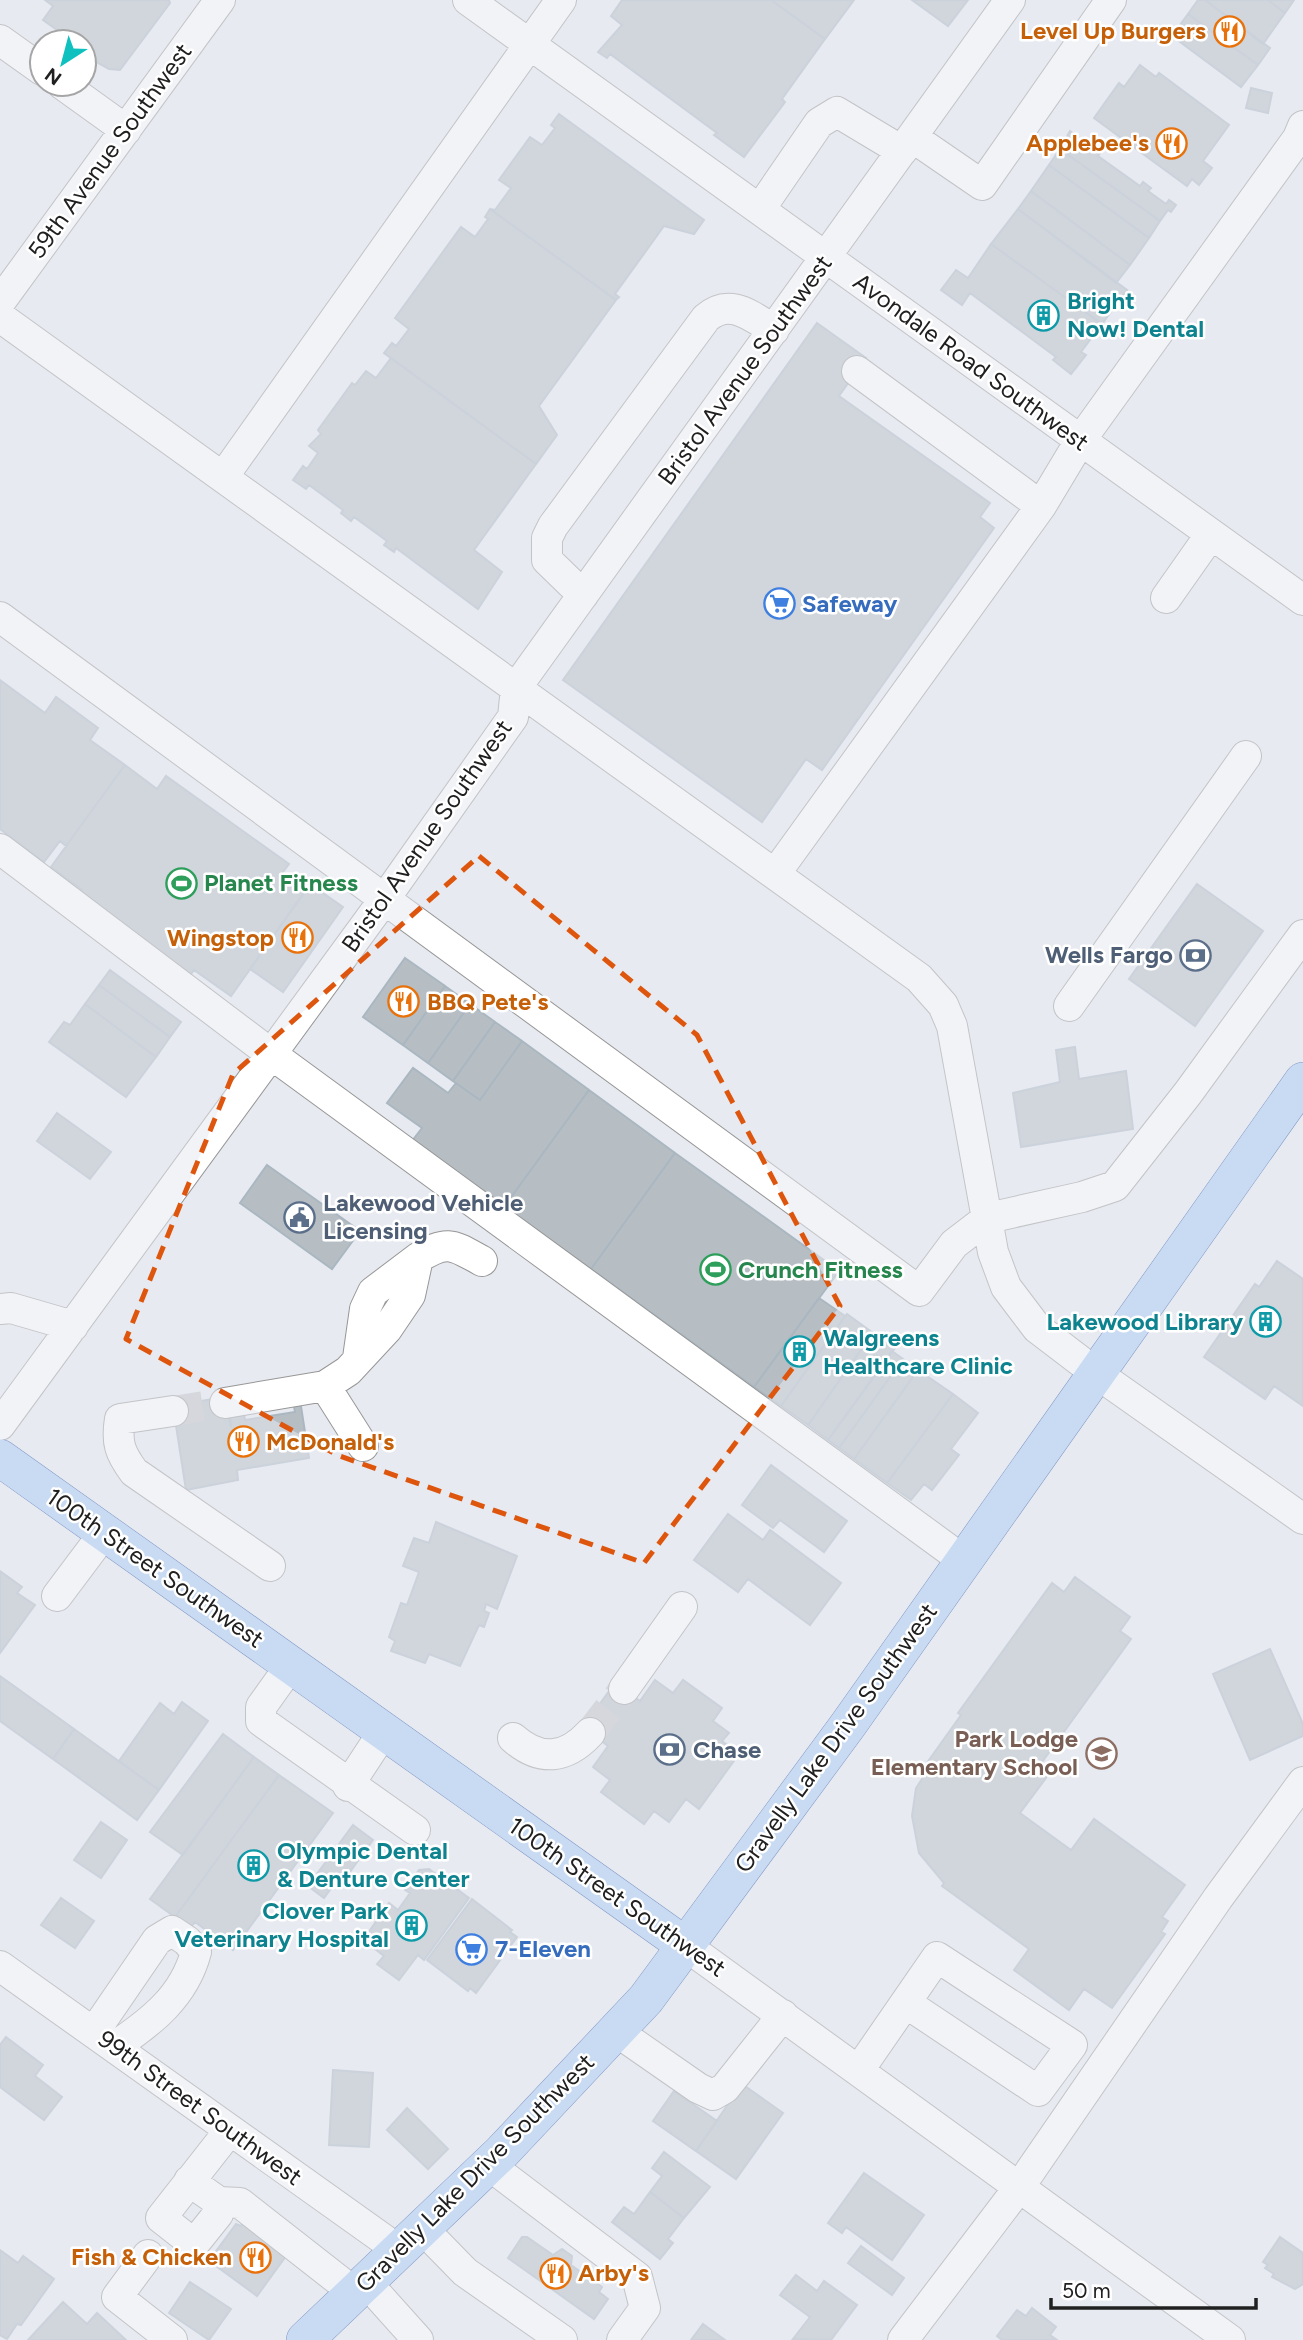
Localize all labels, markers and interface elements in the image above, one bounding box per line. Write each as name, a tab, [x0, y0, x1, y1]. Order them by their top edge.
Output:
restaurant icon: Level Up Burgers	[1212, 14, 1246, 48]
place label: Level Up Burgers	[1020, 16, 1206, 45]
north arrow	[28, 28, 98, 98]
street label: 59th Avenue Southwest	[22, 37, 197, 264]
text: N	[41, 63, 66, 90]
restaurant icon: Applebee's	[1155, 126, 1189, 160]
place label: Applebee's	[1026, 128, 1149, 157]
street label: Bristol Avenue Southwest	[651, 249, 838, 490]
street label: Avondale Road Southwest	[848, 267, 1094, 457]
place label: Bright Now! Dental	[1067, 286, 1204, 343]
building icon: Bright Now! Dental	[1027, 298, 1061, 332]
supermarket icon: Safeway	[762, 587, 796, 621]
place label: Safeway	[802, 589, 897, 618]
street label: Bristol Avenue Southwest	[335, 714, 518, 957]
sports icon: Planet Fitness	[164, 866, 198, 900]
place label: Planet Fitness	[204, 868, 358, 897]
restaurant icon: Wingstop	[280, 921, 314, 955]
place label: Wingstop	[167, 923, 274, 952]
bank icon: Wells Fargo	[1179, 938, 1213, 972]
place label: Wells Fargo	[1045, 940, 1173, 969]
restaurant icon: BBQ Pete's	[387, 985, 421, 1019]
place label: BBQ Pete's	[427, 987, 548, 1016]
place label: Lakewood Vehicle Licensing	[323, 1188, 523, 1245]
public building icon: Lakewood Vehicle Licensing	[283, 1200, 317, 1234]
sports icon: Crunch Fitness	[698, 1253, 732, 1287]
place label: Crunch Fitness	[738, 1255, 903, 1284]
building icon: Lakewood Library	[1249, 1305, 1283, 1339]
place label: Lakewood Library	[1046, 1307, 1243, 1336]
place label: Walgreens Healthcare Clinic	[823, 1323, 1013, 1380]
building icon: Walgreens Healthcare Clinic	[783, 1335, 817, 1369]
restaurant icon: McDonald's	[226, 1425, 260, 1459]
place label: McDonald's	[266, 1427, 394, 1456]
street label: 100th Street Southwest	[41, 1482, 269, 1654]
street label: Gravelly Lake Drive Southwest	[728, 1597, 943, 1878]
place label: Park Lodge Elementary School	[871, 1724, 1078, 1781]
bank icon: Chase	[653, 1733, 687, 1767]
place label: Chase	[693, 1735, 761, 1764]
school or university icon: Park Lodge Elementary School	[1084, 1736, 1118, 1770]
street label: 100th Street Southwest	[503, 1811, 731, 1983]
place label: Olympic Dental & Denture Center	[277, 1836, 470, 1893]
building icon: Olympic Dental & Denture Center	[237, 1848, 271, 1882]
place label: Clover Park Veterinary Hospital	[174, 1896, 389, 1953]
building icon: Clover Park Veterinary Hospital	[395, 1908, 429, 1942]
supermarket icon: 7-Eleven	[455, 1932, 489, 1966]
place label: 7-Eleven	[495, 1934, 591, 1963]
street label: 99th Street Southwest	[93, 2024, 308, 2191]
street label: Gravelly Lake Drive Southwest	[349, 2047, 600, 2298]
restaurant icon: Fish & Chicken	[238, 2240, 272, 2274]
place label: Fish & Chicken	[71, 2242, 232, 2271]
restaurant icon: Arby's	[538, 2256, 572, 2290]
place label: Arby's	[578, 2258, 649, 2287]
scale bar	[1051, 2266, 1256, 2310]
text: 50 m	[1062, 2278, 1111, 2303]

